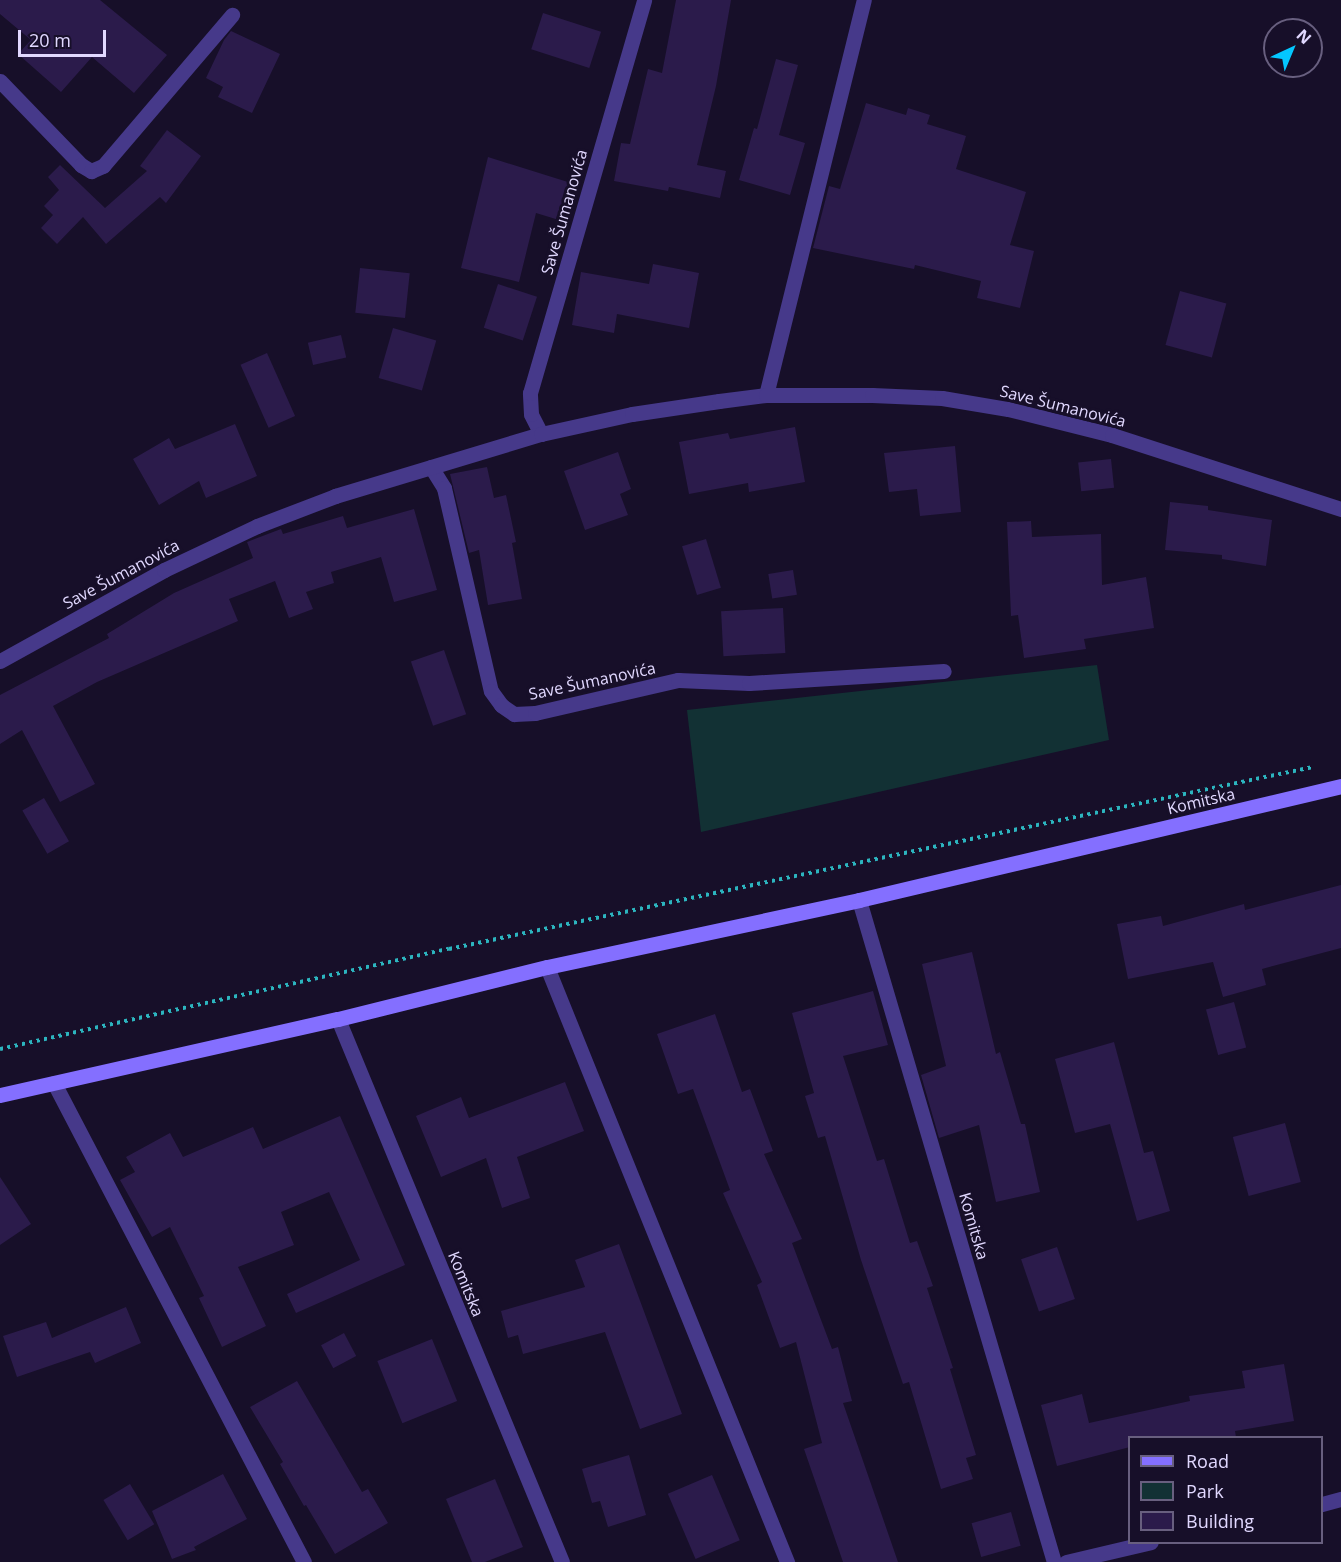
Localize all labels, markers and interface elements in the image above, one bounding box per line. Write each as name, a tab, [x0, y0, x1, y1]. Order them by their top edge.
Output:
scale bar	[21, 18, 110, 56]
north arrow	[1263, 18, 1323, 78]
text: N	[1292, 24, 1316, 49]
text: 20 m	[29, 28, 71, 52]
street label: Save Šumanovića	[537, 147, 591, 277]
street label: Save Šumanovića	[998, 381, 1128, 431]
street label: Save Šumanovića	[59, 535, 183, 613]
street label: Save Šumanovića	[527, 658, 657, 704]
street label: Komitska	[1165, 784, 1237, 818]
street label: Komitska	[955, 1190, 993, 1262]
street label: Komitska	[444, 1248, 488, 1320]
legend	[1128, 1436, 1323, 1544]
text: Road	[1186, 1449, 1229, 1473]
text: Park	[1186, 1479, 1224, 1503]
text: Building	[1186, 1509, 1254, 1533]

